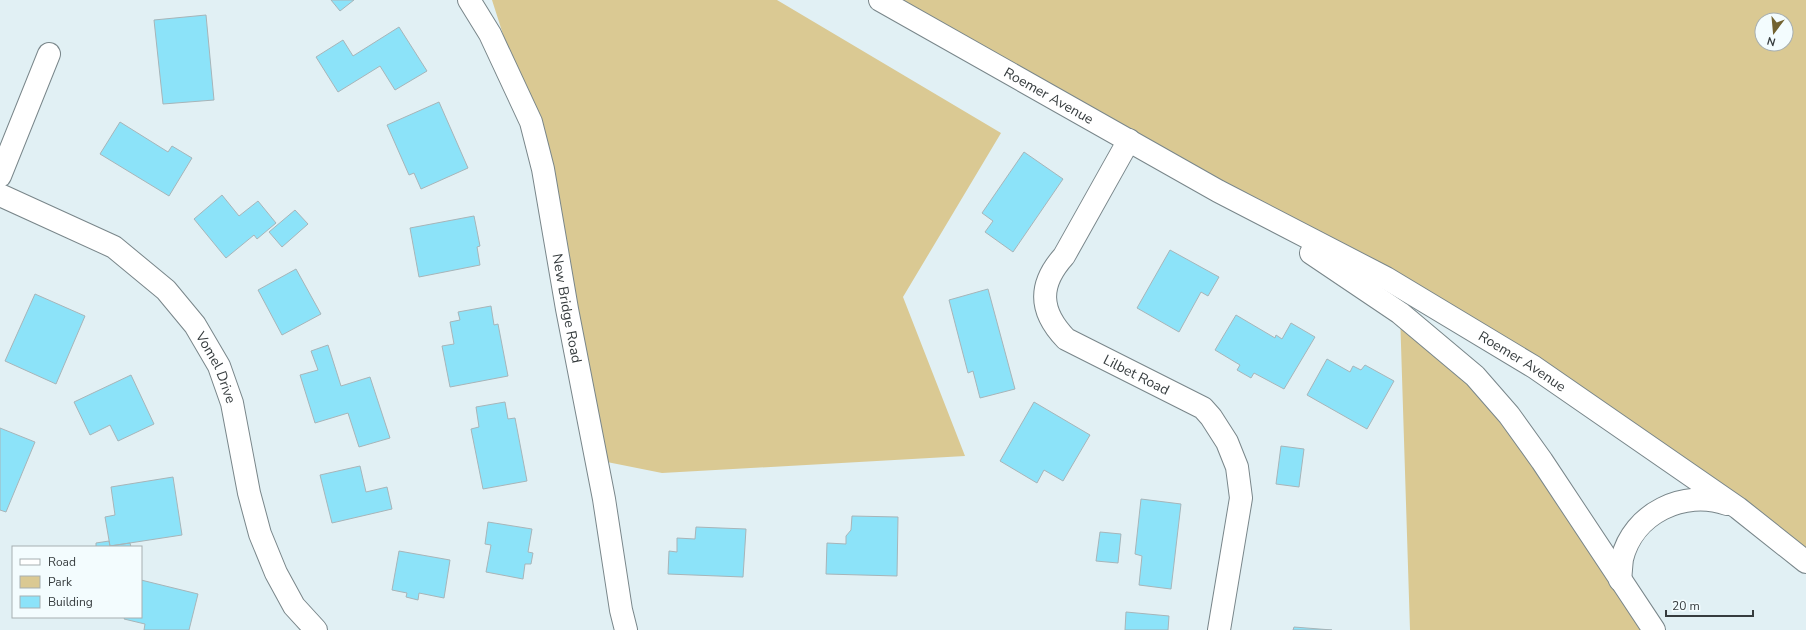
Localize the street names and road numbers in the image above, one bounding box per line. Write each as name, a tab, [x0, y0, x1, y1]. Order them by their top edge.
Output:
street label: Roemer Avenue	[1000, 63, 1097, 129]
street label: New Bridge Road	[548, 252, 586, 365]
street label: Roemer Avenue	[1475, 327, 1570, 396]
street label: Vomel Drive	[191, 328, 240, 406]
street label: Lilbet Road	[1100, 350, 1173, 400]

